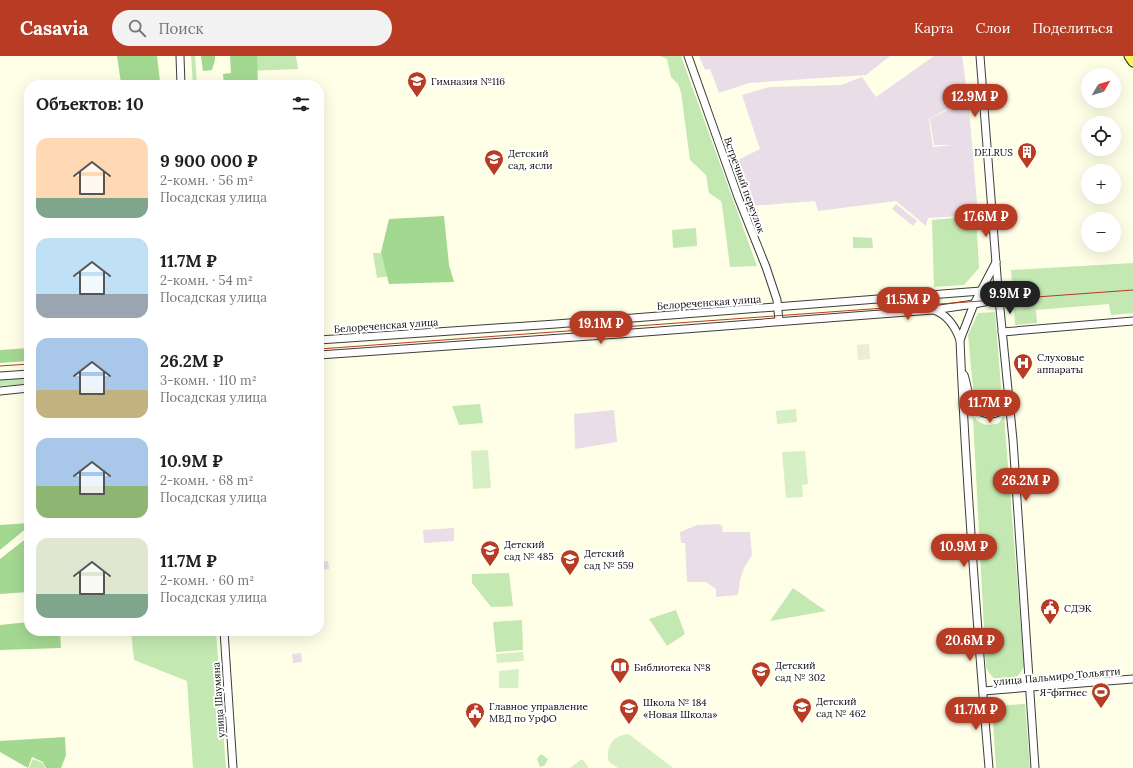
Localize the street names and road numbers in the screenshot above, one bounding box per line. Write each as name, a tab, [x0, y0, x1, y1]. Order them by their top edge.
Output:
street label: Встречный переулок	[721, 135, 768, 236]
street label: Белореченская улица	[656, 292, 762, 313]
street label: Белореченская улица	[333, 315, 439, 336]
street label: улица Шаумяна	[209, 662, 228, 738]
street label: улица Пальмиро Тольятти	[993, 664, 1121, 689]

